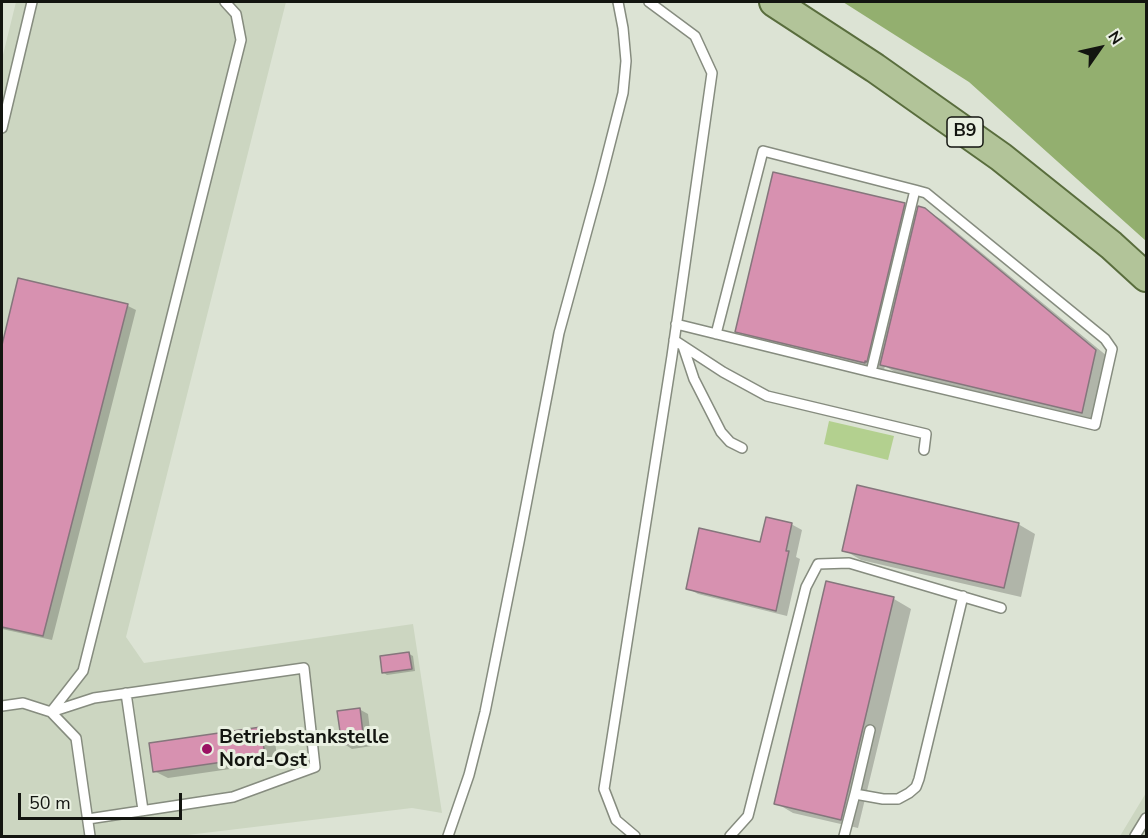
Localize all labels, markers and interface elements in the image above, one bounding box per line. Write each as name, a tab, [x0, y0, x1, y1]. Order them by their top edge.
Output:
north arrow	[1070, 18, 1130, 78]
text: N	[1102, 27, 1127, 49]
road number: B9	[947, 117, 983, 147]
place label: Betriebstankstelle Nord-Ost	[219, 726, 389, 773]
marker: Betriebstankstelle Nord-Ost	[200, 742, 214, 756]
scale bar	[21, 781, 184, 819]
text: 50 m	[29, 791, 71, 815]

